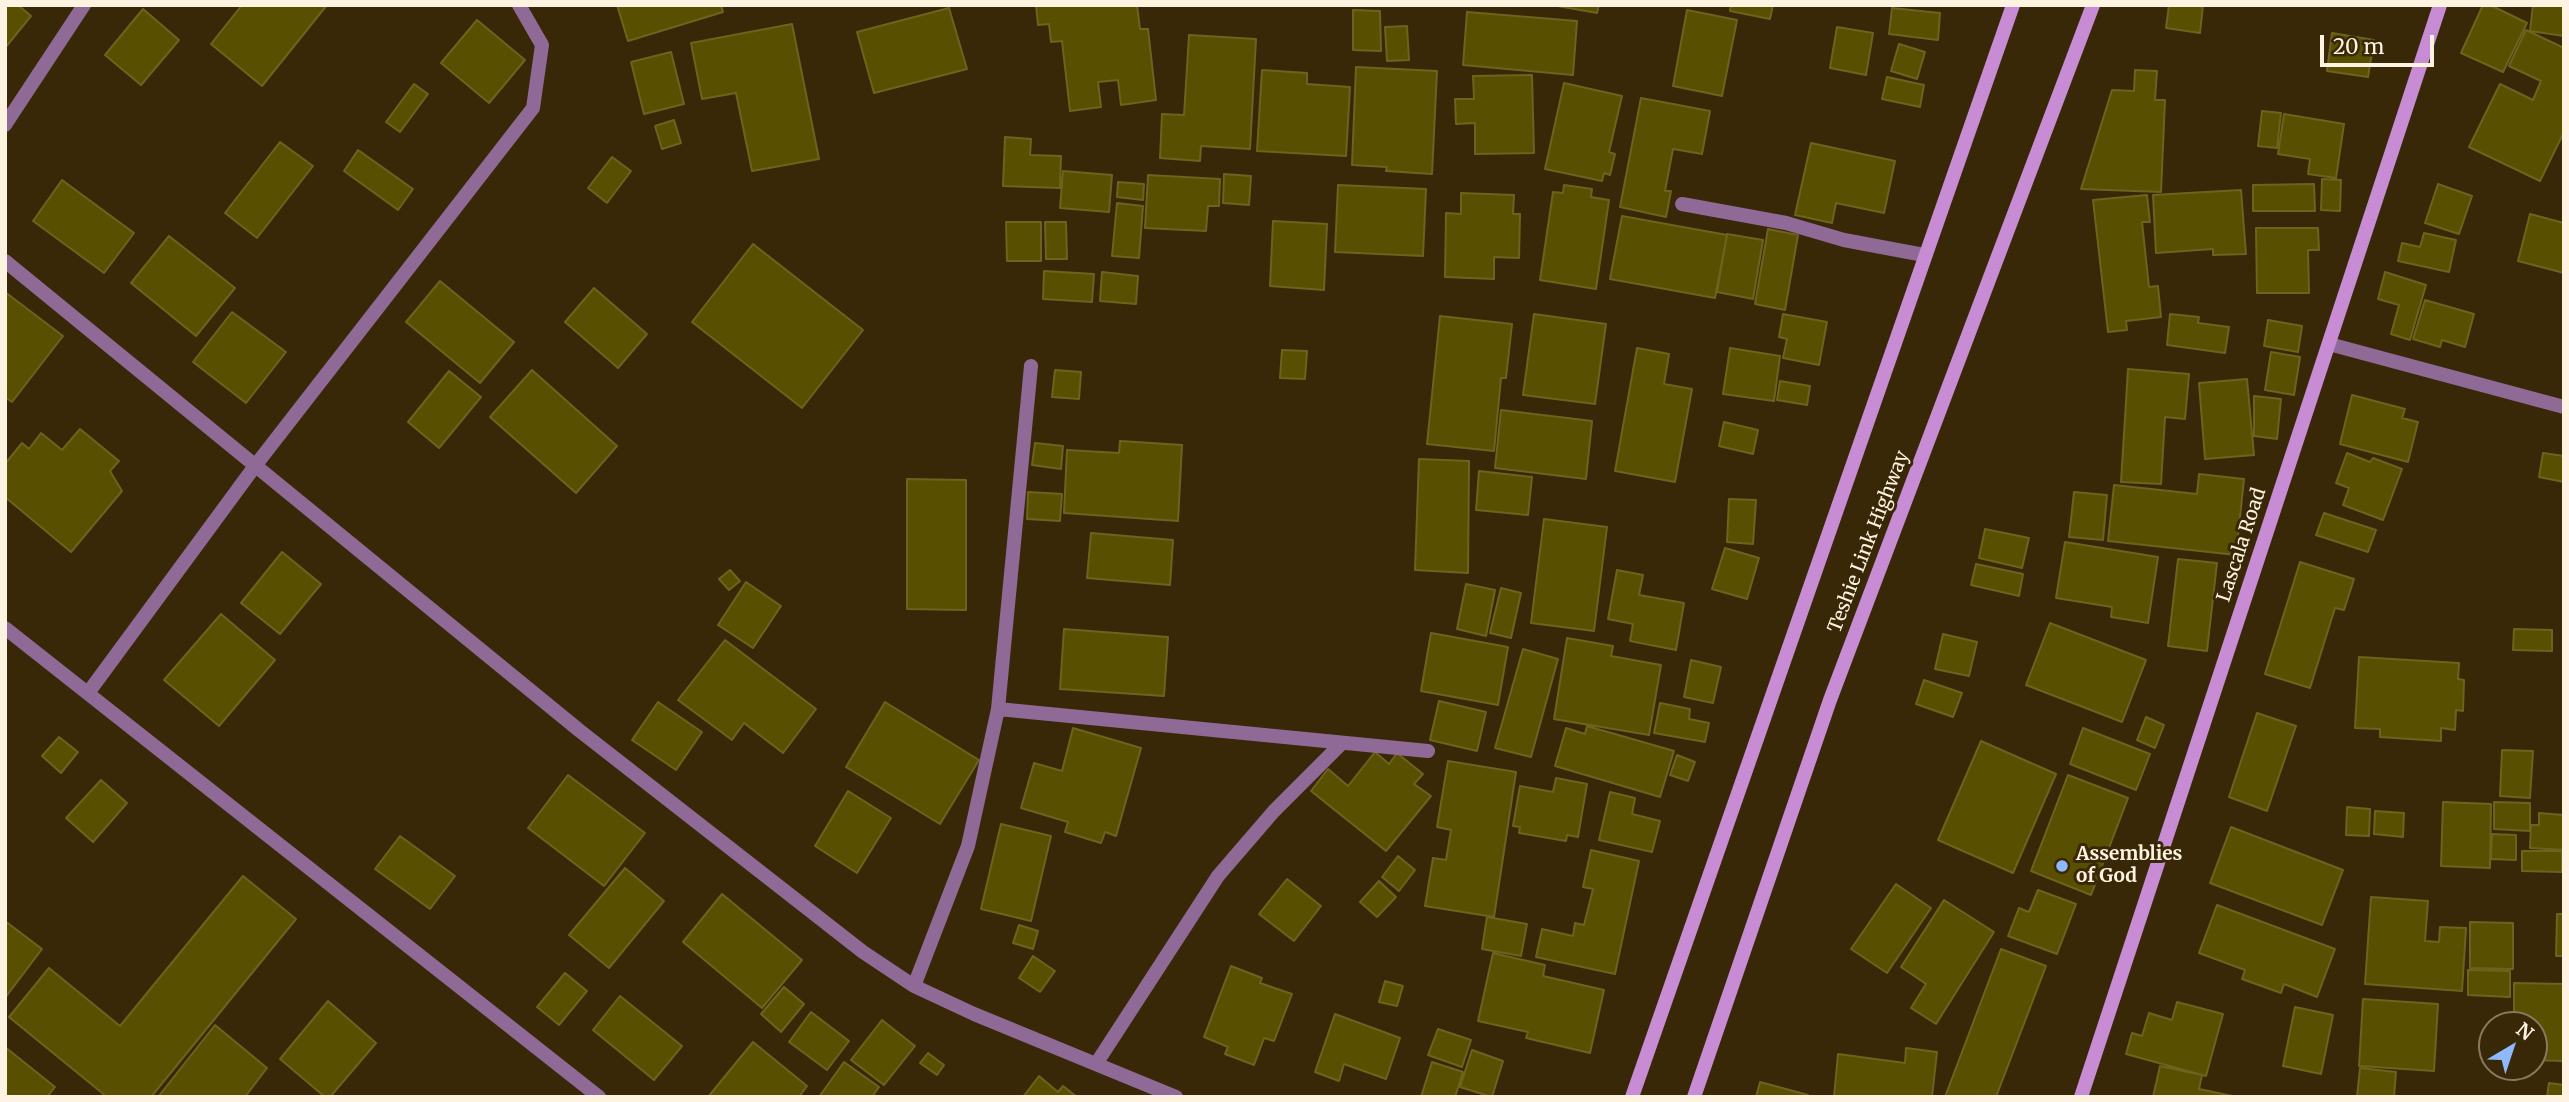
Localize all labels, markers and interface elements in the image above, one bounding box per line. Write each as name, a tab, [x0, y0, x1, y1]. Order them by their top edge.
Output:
scale bar	[2324, 21, 2438, 65]
text: 20 m	[2333, 33, 2384, 60]
street label: Teshie Link Highway	[1824, 448, 1914, 636]
street label: Lascala Road	[2213, 485, 2271, 605]
place label: Assemblies of God	[2076, 844, 2182, 888]
marker: Assemblies of God	[2054, 858, 2070, 874]
north arrow	[2478, 1011, 2548, 1081]
text: N	[2512, 1017, 2538, 1045]

